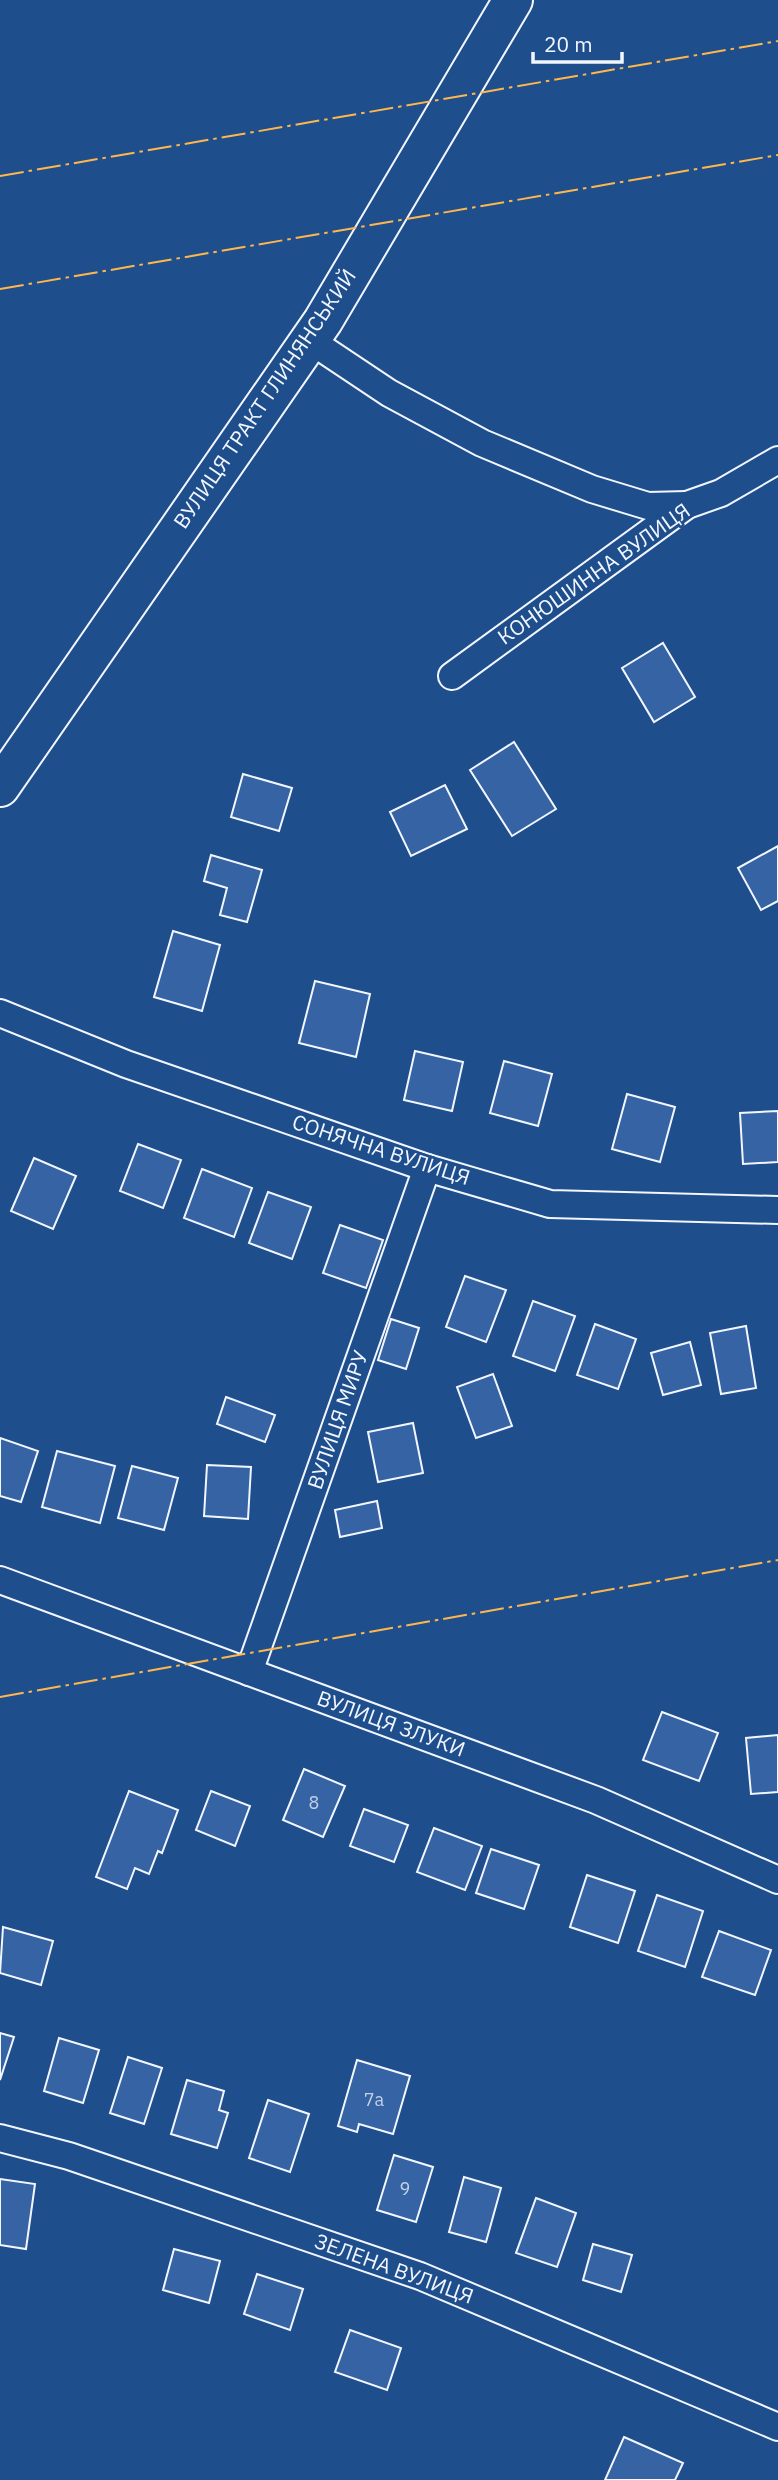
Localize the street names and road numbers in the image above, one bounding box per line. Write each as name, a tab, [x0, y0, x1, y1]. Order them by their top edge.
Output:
street label: ВУЛИЦЯ ТРАКТ ГЛИНЯНСЬКИЙ	[167, 263, 362, 534]
street label: КОНЮШИННА ВУЛИЦЯ	[492, 496, 695, 650]
street label: СОНЯЧНА ВУЛИЦЯ	[289, 1107, 474, 1191]
street label: ВУЛИЦЯ МИРУ	[300, 1346, 374, 1493]
street label: ВУЛИЦЯ ЗЛУКИ	[313, 1683, 469, 1763]
street label: ЗЕЛЕНА ВУЛИЦЯ	[311, 2226, 478, 2310]

